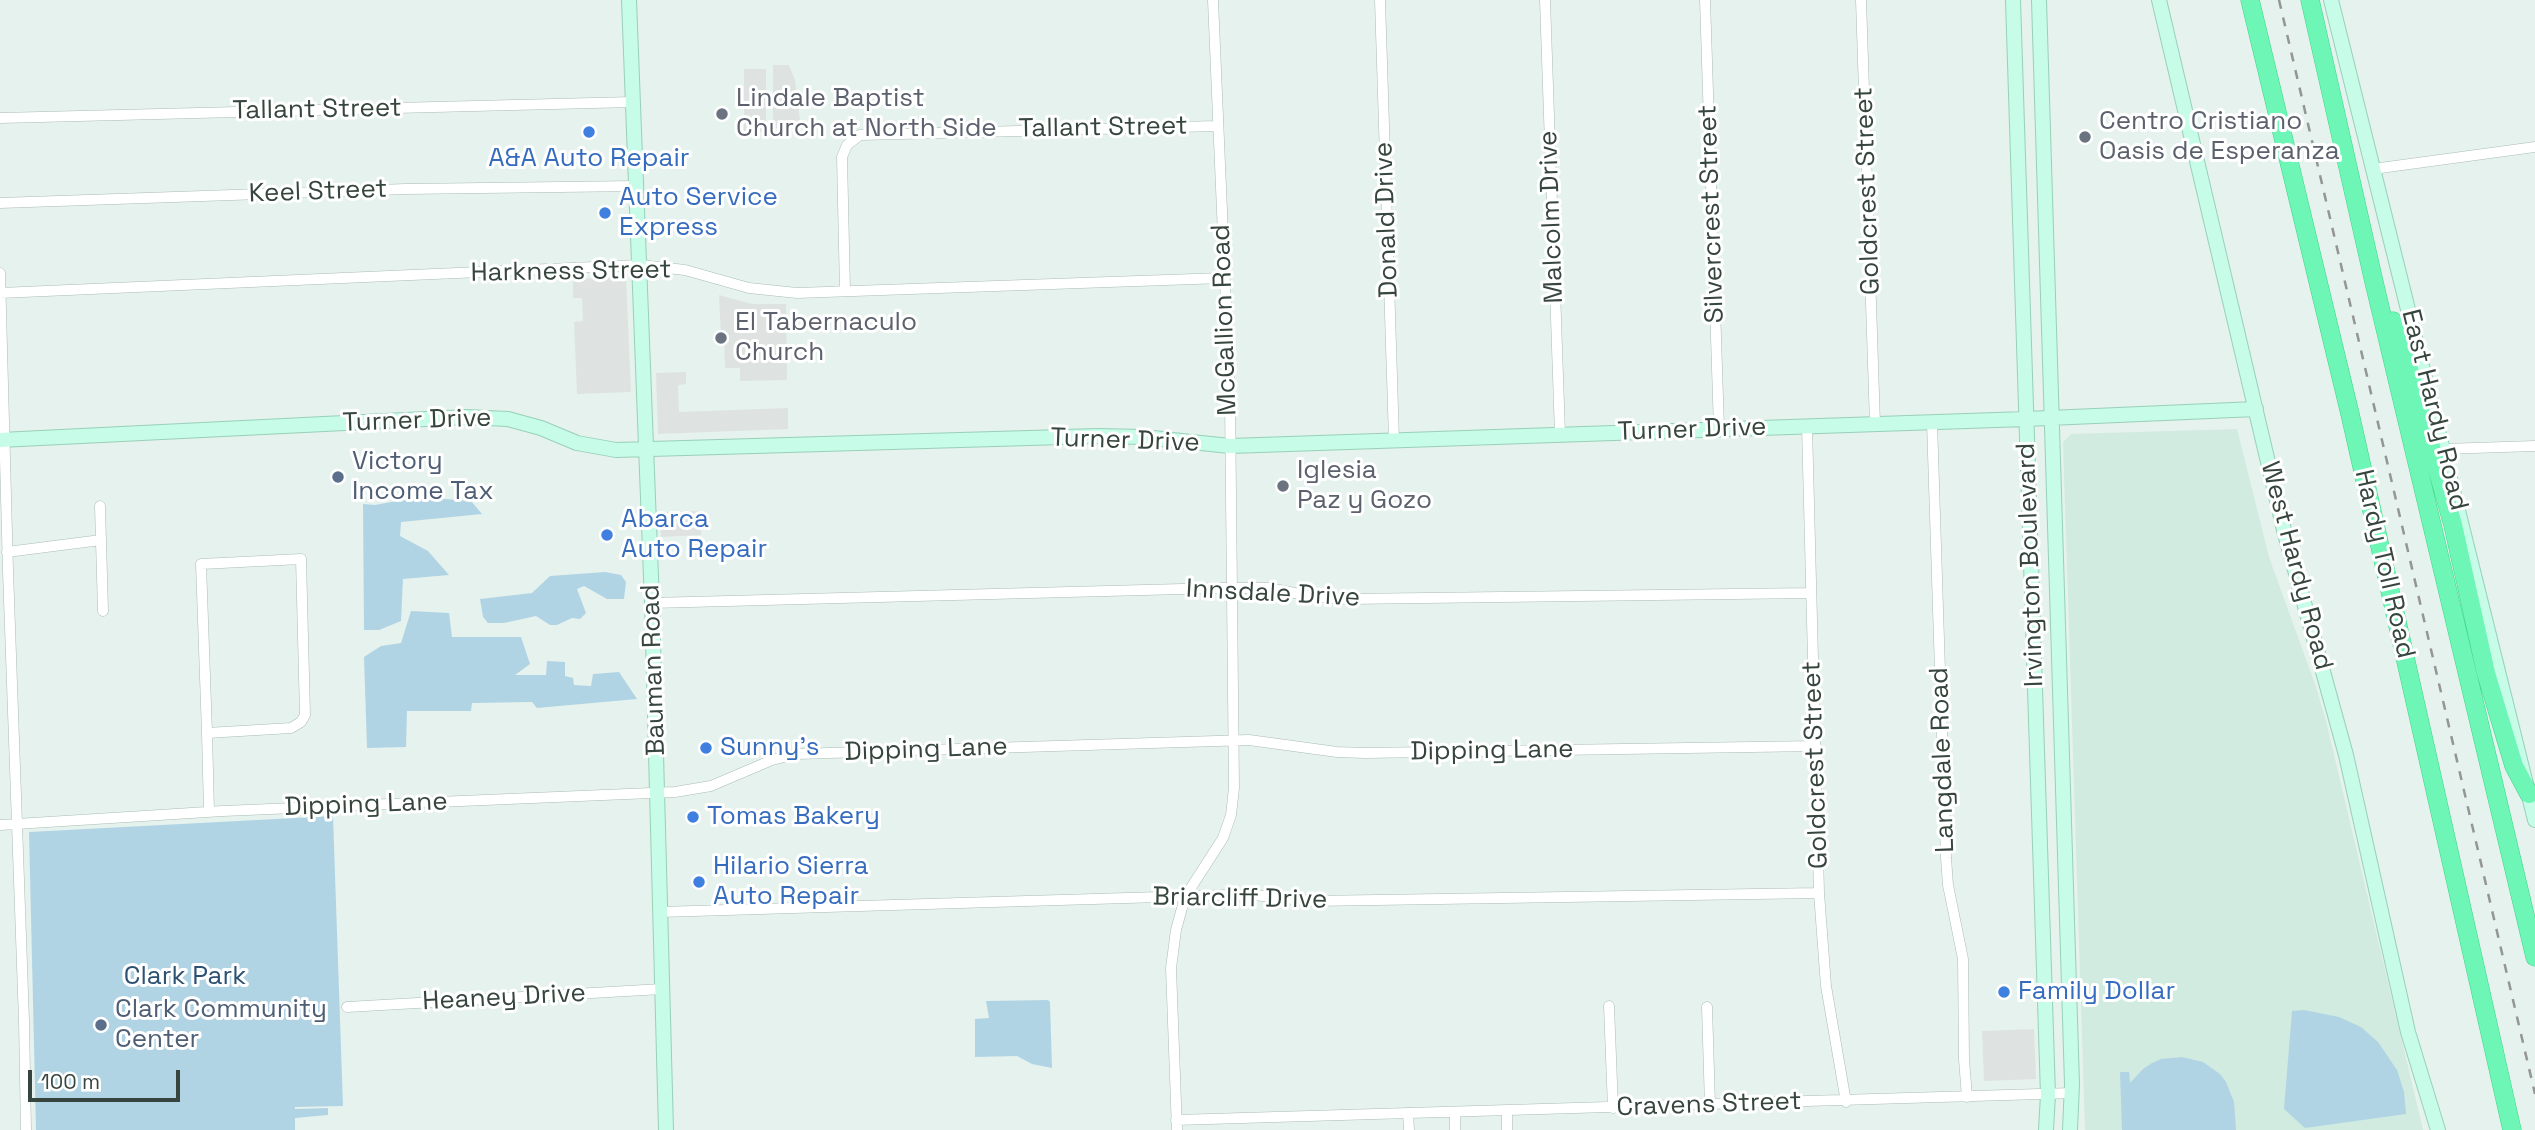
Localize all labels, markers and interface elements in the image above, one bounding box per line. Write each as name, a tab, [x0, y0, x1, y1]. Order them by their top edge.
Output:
place label: Lindale Baptist Church at North Side	[736, 83, 997, 144]
street label: Goldcrest Street	[1849, 86, 1887, 296]
street label: Tallant Street	[232, 93, 402, 127]
street label: Silvercrest Street	[1693, 104, 1731, 324]
marker: Lindale Baptist Church at North Side	[714, 106, 730, 122]
place label: Centro Cristiano Oasis de Esperanza	[2099, 106, 2340, 168]
street label: Tallant Street	[1018, 111, 1188, 145]
marker: A&A Auto Repair	[581, 124, 597, 140]
marker: Centro Cristiano Oasis de Esperanza	[2077, 129, 2093, 145]
street label: Malcolm Drive	[1533, 130, 1571, 304]
street label: Donald Drive	[1369, 141, 1405, 299]
place label: A&A Auto Repair	[488, 143, 690, 175]
street label: Keel Street	[248, 174, 388, 210]
place label: Auto Service Express	[619, 182, 778, 244]
marker: Auto Service Express	[597, 205, 613, 221]
street label: McGallion Road	[1206, 224, 1244, 416]
street label: Harkness Street	[470, 255, 672, 289]
street label: East Hardy Road	[2394, 306, 2474, 514]
place label: El Tabernaculo Church	[735, 307, 917, 368]
marker: El Tabernaculo Church	[713, 330, 729, 346]
street label: Turner Drive	[342, 403, 492, 439]
street label: Turner Drive	[1617, 412, 1767, 448]
street label: Turner Drive	[1050, 423, 1200, 459]
street label: Irvington Boulevard	[2011, 442, 2051, 688]
place label: Victory Income Tax	[352, 446, 494, 508]
place label: Iglesia Paz y Gozo	[1297, 455, 1432, 516]
street label: West Hardy Road	[2253, 458, 2339, 674]
street label: Hardy Toll Road	[2347, 467, 2421, 661]
marker: Victory Income Tax	[330, 469, 346, 485]
marker: Iglesia Paz y Gozo	[1275, 478, 1291, 494]
place label: Abarca Auto Repair	[621, 504, 767, 566]
marker: Abarca Auto Repair	[599, 527, 615, 543]
street label: Innsdale Drive	[1185, 574, 1361, 614]
street label: Bauman Road	[635, 584, 673, 756]
street label: Goldcrest Street	[1797, 660, 1835, 870]
street label: Langdale Road	[1924, 667, 1962, 853]
place label: Sunny's	[720, 732, 820, 764]
street label: Dipping Lane	[844, 732, 1008, 768]
street label: Dipping Lane	[1410, 734, 1574, 768]
marker: Sunny's	[698, 740, 714, 756]
street label: Dipping Lane	[284, 787, 448, 823]
place label: Tomas Bakery	[707, 801, 880, 833]
marker: Tomas Bakery	[685, 809, 701, 825]
place label: Hilario Sierra Auto Repair	[713, 851, 868, 912]
marker: Hilario Sierra Auto Repair	[691, 874, 707, 890]
street label: Briarcliff Drive	[1152, 882, 1328, 916]
park label: Clark Park	[124, 961, 246, 993]
place label: Family Dollar	[2018, 976, 2175, 1008]
street label: Heaney Drive	[421, 978, 587, 1018]
marker: Family Dollar	[1996, 984, 2012, 1000]
place label: Clark Community Center	[115, 994, 327, 1056]
marker: Clark Community Center	[93, 1017, 109, 1033]
scale bar	[32, 1056, 184, 1100]
text: 100 m	[41, 1068, 100, 1095]
street label: Cravens Street	[1616, 1086, 1802, 1124]

